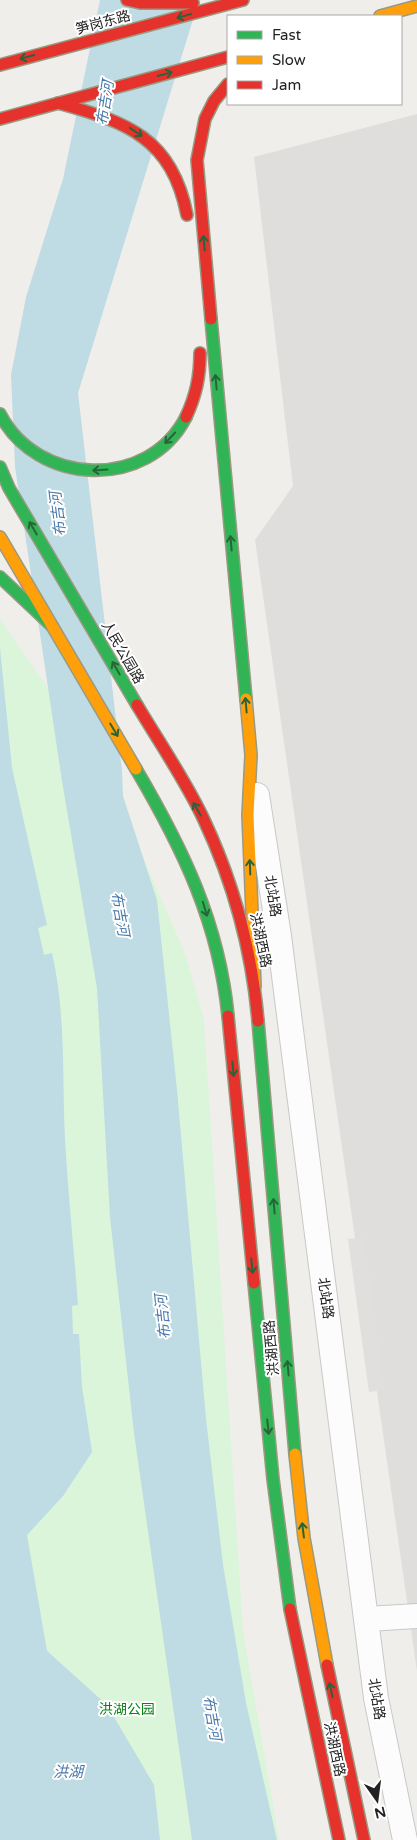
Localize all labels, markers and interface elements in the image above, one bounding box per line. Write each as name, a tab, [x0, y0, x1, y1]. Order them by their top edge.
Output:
street label: 笋岗东路	[74, 7, 132, 38]
one-way arrow	[177, 11, 193, 21]
legend	[227, 15, 402, 105]
text: Fast	[272, 26, 302, 44]
text: Slow	[272, 51, 306, 69]
one-way arrow	[20, 53, 36, 63]
one-way arrow	[157, 69, 173, 78]
water label: 布吉河	[93, 76, 118, 127]
text: Jam	[272, 76, 301, 94]
one-way arrow	[128, 127, 142, 137]
one-way arrow	[199, 235, 209, 251]
one-way arrow	[211, 374, 221, 390]
one-way arrow	[164, 432, 176, 444]
one-way arrow	[93, 465, 109, 475]
water label: 布吉河	[46, 488, 70, 537]
one-way arrow	[28, 522, 38, 536]
one-way arrow	[226, 536, 236, 552]
street label: 人民公园路	[98, 618, 147, 687]
one-way arrow	[110, 662, 120, 676]
one-way arrow	[242, 697, 251, 713]
one-way arrow	[109, 723, 119, 737]
one-way arrow	[192, 802, 202, 816]
one-way arrow	[245, 860, 255, 876]
street label: 北站路	[261, 874, 284, 918]
water label: 布吉河	[107, 890, 133, 941]
one-way arrow	[201, 901, 211, 917]
street label: 洪湖西路	[246, 911, 275, 969]
one-way arrow	[228, 1061, 238, 1077]
one-way arrow	[269, 1199, 279, 1215]
one-way arrow	[247, 1257, 257, 1273]
street label: 北站路	[314, 1276, 337, 1320]
water label: 布吉河	[151, 1291, 174, 1340]
street label: 洪湖西路	[261, 1319, 282, 1377]
one-way arrow	[283, 1360, 292, 1376]
one-way arrow	[263, 1419, 273, 1435]
one-way arrow	[298, 1522, 308, 1538]
street label: 北站路	[365, 1677, 388, 1721]
one-way arrow	[326, 1682, 335, 1698]
water label: 布吉河	[199, 1694, 225, 1745]
park label: 洪湖公园	[99, 1701, 155, 1718]
street label: 洪湖西路	[320, 1720, 349, 1778]
water label: 洪湖	[53, 1763, 85, 1781]
north arrow	[352, 1775, 402, 1825]
text: N	[373, 1803, 388, 1822]

